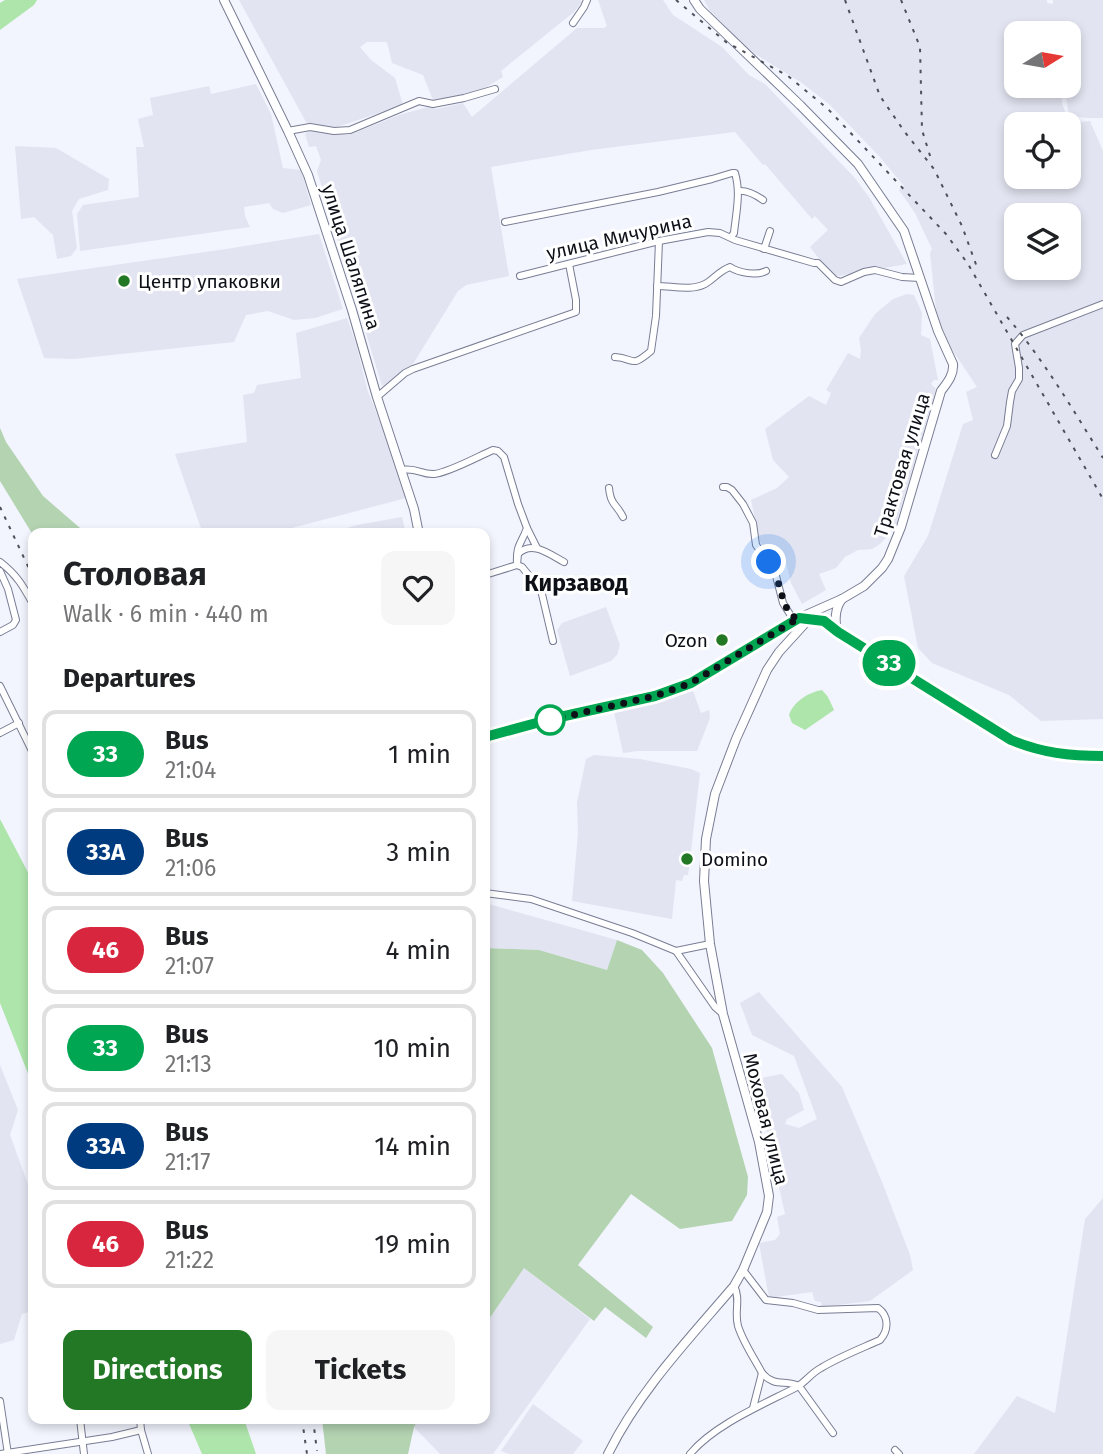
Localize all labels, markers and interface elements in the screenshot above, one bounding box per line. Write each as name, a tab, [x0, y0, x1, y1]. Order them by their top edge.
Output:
north arrow	[1004, 21, 1082, 98]
map controls	[1004, 21, 1081, 280]
button: locate	[1004, 112, 1081, 189]
street label: улица Шаляпина	[317, 181, 385, 333]
button: layers	[1004, 203, 1081, 280]
street label: улица Мичурина	[544, 209, 694, 265]
place label: Центр упаковки	[138, 270, 281, 293]
marker: Центр упаковки	[116, 273, 132, 289]
street label: Трактовая улица	[869, 390, 935, 540]
your location	[751, 544, 786, 579]
button: heart	[381, 551, 455, 625]
text: Столовая	[63, 554, 207, 594]
district label: Кирзавод	[524, 569, 628, 597]
text: Walk · 6 min · 440 m	[63, 600, 269, 628]
place label: Ozon	[665, 629, 708, 652]
marker: Ozon	[714, 632, 730, 648]
line badge: 33	[858, 640, 920, 686]
text: 33	[877, 649, 901, 677]
text: Departures	[63, 663, 196, 694]
unlabelled marker	[535, 705, 565, 735]
text: Bus	[165, 725, 208, 756]
text: 1 min	[388, 739, 451, 770]
text: 33	[93, 740, 118, 768]
text: 21:04	[165, 756, 216, 784]
text: Bus	[165, 823, 208, 854]
text: 3 min	[386, 837, 451, 868]
text: 33А	[86, 838, 125, 866]
place label: Domino	[701, 848, 768, 871]
marker: Domino	[679, 851, 695, 867]
text: 21:06	[165, 854, 216, 882]
text: Bus	[165, 921, 208, 952]
text: 4 min	[385, 935, 451, 966]
text: 46	[92, 936, 119, 964]
text: 21:07	[165, 952, 214, 980]
text: Bus	[165, 1019, 208, 1050]
text: 10 min	[373, 1033, 451, 1064]
text: 33	[93, 1034, 118, 1062]
text: 21:13	[165, 1050, 212, 1078]
street label: Моховая улица	[738, 1051, 794, 1187]
text: Bus	[165, 1117, 208, 1148]
text: 14 min	[374, 1131, 451, 1162]
text: 33А	[86, 1132, 125, 1160]
text: 21:17	[165, 1148, 211, 1176]
text: Bus	[165, 1215, 208, 1246]
text: 19 min	[374, 1229, 451, 1260]
text: 46	[92, 1230, 119, 1258]
text: 21:22	[165, 1246, 214, 1274]
button: Directions	[63, 1330, 252, 1410]
button: Tickets	[266, 1330, 455, 1410]

